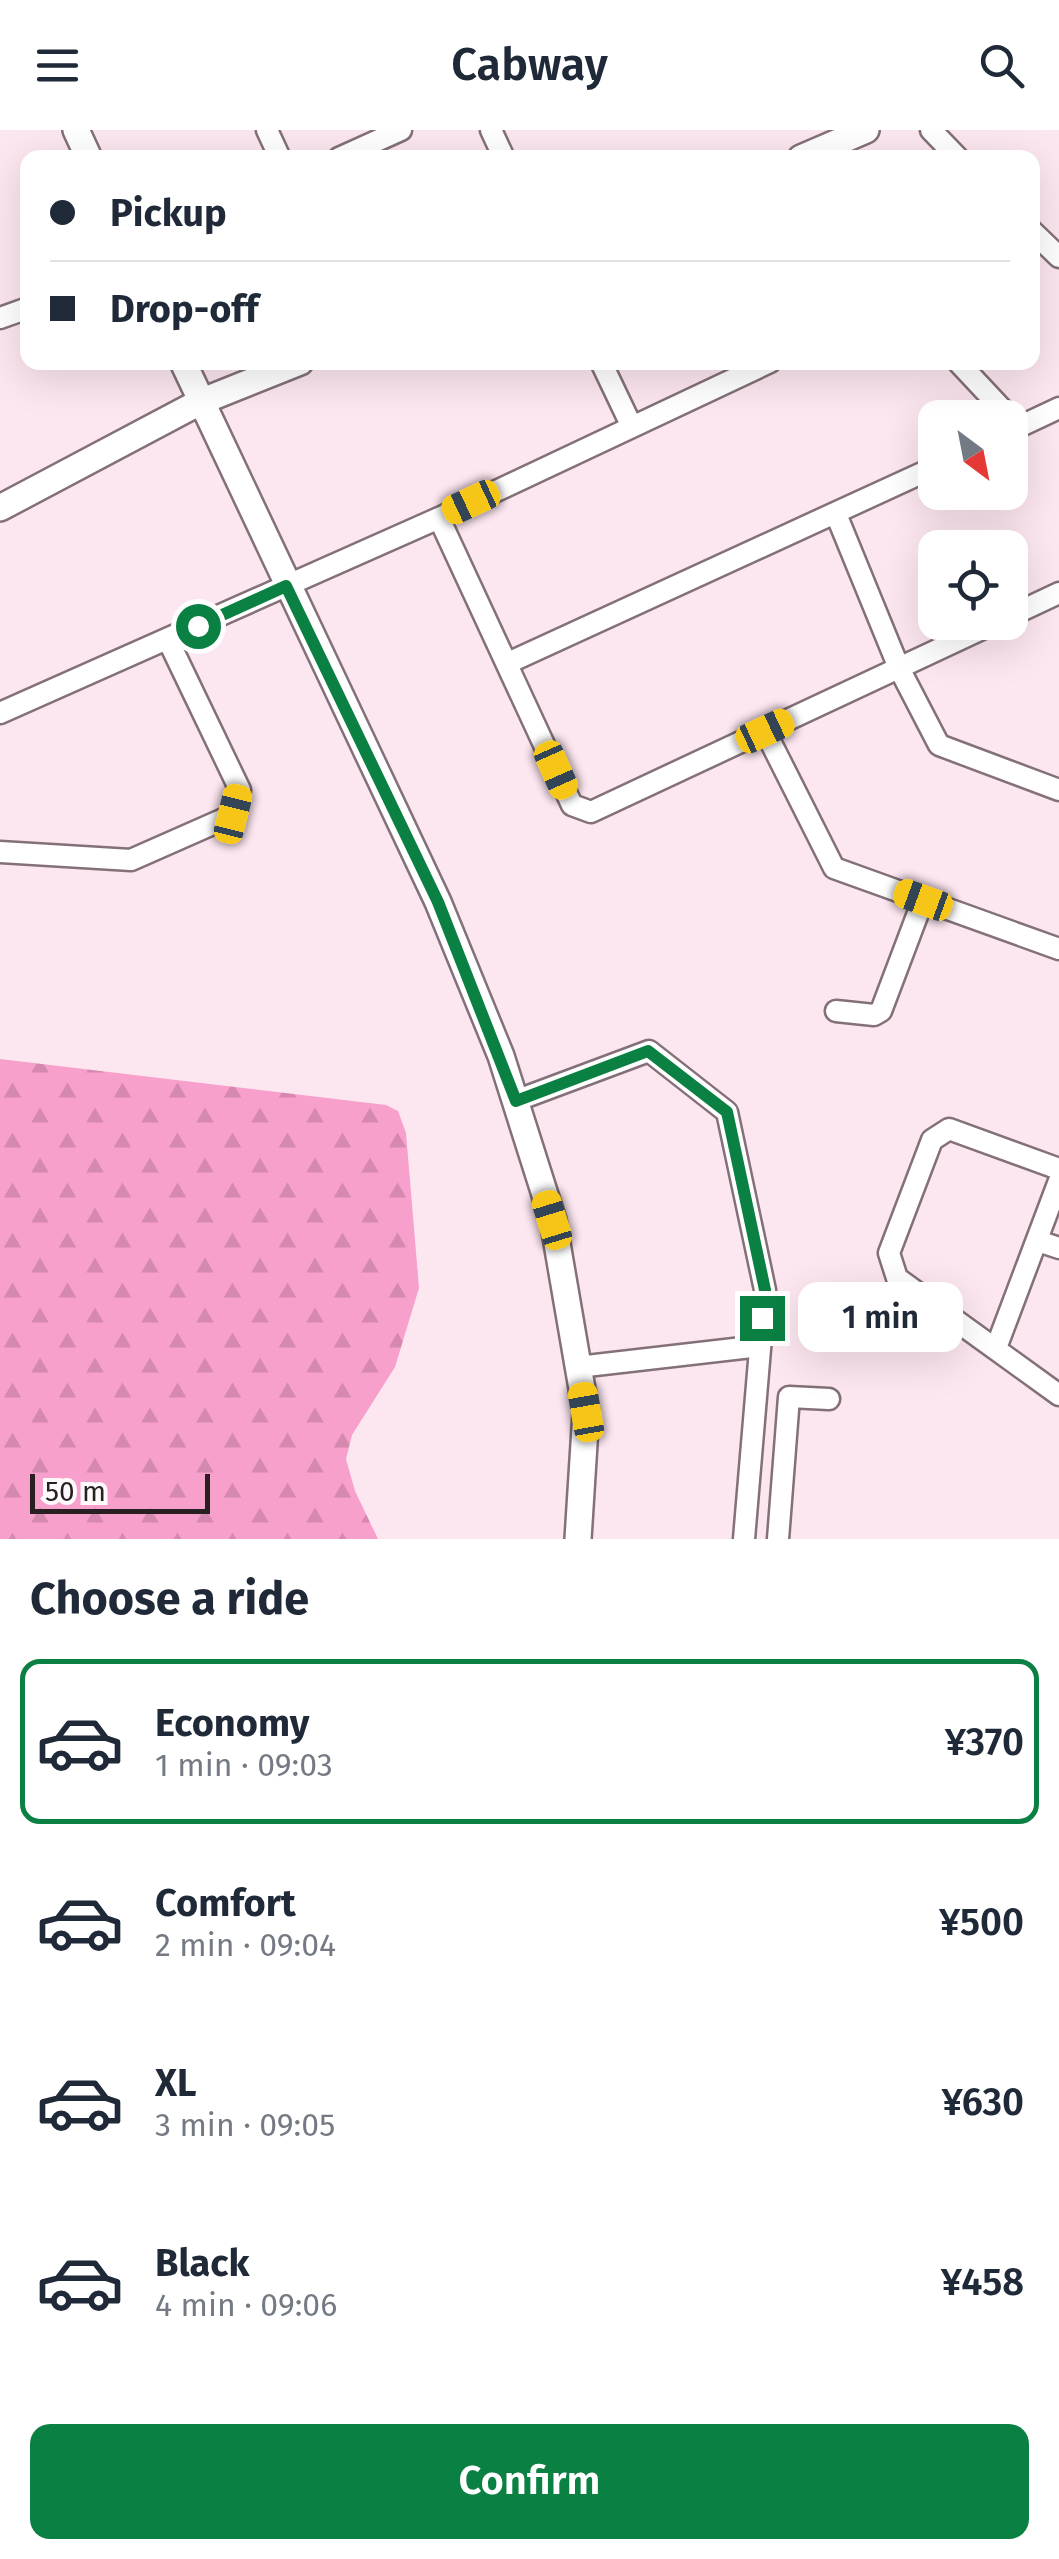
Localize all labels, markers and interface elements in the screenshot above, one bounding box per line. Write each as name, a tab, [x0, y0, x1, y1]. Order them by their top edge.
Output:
icon: menu	[30, 38, 85, 93]
text: Cabway	[451, 38, 608, 92]
icon: search	[974, 38, 1029, 93]
text: Pickup	[110, 190, 227, 236]
text: Drop-off	[110, 286, 258, 332]
north arrow	[918, 400, 1028, 510]
map controls	[918, 400, 1028, 640]
car	[437, 476, 505, 528]
button: locate	[918, 530, 1028, 640]
route start	[176, 604, 221, 649]
car	[731, 705, 799, 757]
car	[530, 736, 582, 804]
car	[211, 781, 255, 847]
car	[890, 876, 956, 924]
car	[529, 1187, 575, 1253]
callout: 1 min	[797, 1283, 962, 1353]
route end	[740, 1296, 785, 1341]
text: 1 min	[842, 1298, 919, 1336]
car	[566, 1380, 606, 1444]
scale bar	[30, 1469, 210, 1514]
text: 50 m	[45, 1475, 106, 1508]
text: Choose a ride	[30, 1572, 309, 1626]
icon: car	[35, 1697, 125, 1787]
text: Economy	[155, 1700, 310, 1746]
text: ¥370	[945, 1719, 1024, 1765]
text: 1 min · 09:03	[155, 1746, 333, 1784]
icon: car	[35, 1877, 125, 1967]
text: Comfort	[155, 1880, 296, 1926]
text: ¥500	[939, 1899, 1024, 1945]
text: 2 min · 09:04	[155, 1926, 336, 1964]
icon: car	[35, 2057, 125, 2147]
text: XL	[155, 2060, 197, 2106]
text: ¥630	[942, 2079, 1024, 2125]
text: 3 min · 09:05	[155, 2106, 335, 2144]
icon: car	[35, 2237, 125, 2327]
text: Black	[155, 2240, 250, 2286]
text: ¥458	[941, 2259, 1024, 2305]
text: 4 min · 09:06	[155, 2286, 337, 2324]
button: Confirm	[30, 2424, 1029, 2539]

